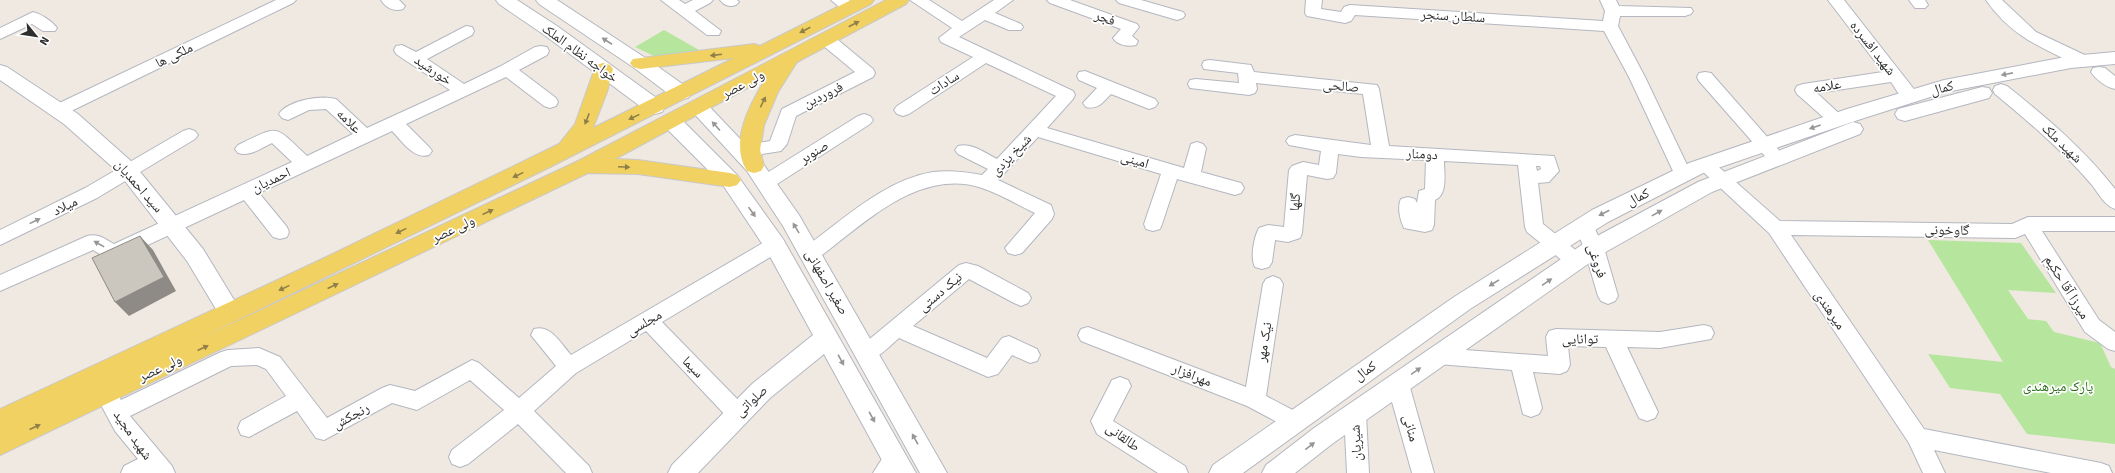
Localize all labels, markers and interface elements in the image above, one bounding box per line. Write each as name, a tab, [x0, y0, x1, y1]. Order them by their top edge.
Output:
street label: فجر	[1091, 6, 1118, 29]
street label: سلطان سنجر	[1419, 6, 1486, 26]
north arrow	[16, 16, 56, 56]
street label: شهید افسرده	[1846, 17, 1900, 79]
street label: خواجه نظام الملک	[538, 20, 621, 87]
one-way arrow	[848, 21, 860, 27]
one-way arrow	[800, 27, 811, 33]
text: N	[37, 34, 52, 47]
one-way arrow	[602, 38, 613, 45]
street label: ملکی ها	[152, 39, 196, 71]
street label: خورشید	[411, 51, 455, 89]
one-way arrow	[710, 52, 722, 58]
street label: ولی عصر	[718, 66, 767, 103]
street label: سادات	[926, 67, 962, 99]
one-way arrow	[2001, 72, 2013, 78]
street label: علامه	[1812, 75, 1842, 97]
street label: صالحی	[1322, 76, 1360, 96]
street label: کمال	[1929, 77, 1956, 99]
street label: فروردین	[800, 78, 846, 112]
one-way arrow	[760, 96, 766, 108]
street label: علامه	[333, 105, 365, 137]
one-way arrow	[583, 114, 589, 126]
one-way arrow	[628, 114, 640, 120]
street label: شهید ملک	[2038, 120, 2086, 166]
one-way arrow	[712, 122, 721, 131]
one-way arrow	[1809, 125, 1821, 131]
street label: شیخ یزدی	[987, 131, 1036, 180]
street label: صنوبر	[795, 137, 832, 168]
street label: دومنار	[1405, 145, 1439, 163]
street label: امینی	[1119, 148, 1151, 172]
street label: سید احمدیان	[111, 156, 167, 216]
street label: احمدیان	[249, 164, 293, 196]
one-way arrow	[618, 164, 631, 170]
one-way arrow	[512, 172, 523, 178]
street label: کمال	[1624, 184, 1652, 210]
street label: گلها	[1286, 192, 1304, 212]
street label: میلاد	[50, 193, 80, 219]
one-way arrow	[748, 207, 756, 217]
one-way arrow	[483, 209, 494, 215]
one-way arrow	[1599, 210, 1610, 217]
one-way arrow	[1651, 210, 1663, 217]
street label: ولی عصر	[428, 212, 477, 247]
one-way arrow	[29, 218, 41, 224]
street label: گاوخونی	[1924, 221, 1970, 239]
one-way arrow	[793, 222, 800, 234]
one-way arrow	[395, 228, 406, 234]
one-way arrow	[93, 241, 105, 248]
street label: فروغی	[1584, 242, 1610, 280]
street label: صغیر اصفهانی	[801, 246, 853, 318]
street label: میرزا آقا حکیم	[2040, 252, 2093, 323]
street label: نیک دستی	[914, 269, 966, 315]
one-way arrow	[1541, 278, 1552, 286]
one-way arrow	[1488, 279, 1500, 286]
one-way arrow	[328, 283, 339, 289]
one-way arrow	[278, 285, 289, 291]
street label: میرهندی	[1811, 287, 1849, 333]
street label: مجلسی	[623, 306, 665, 340]
street label: نیک مهر	[1252, 321, 1276, 364]
street label: توانایی	[1562, 330, 1599, 348]
one-way arrow	[197, 345, 209, 351]
street label: ولی عصر	[135, 351, 184, 386]
street label: سیما	[679, 353, 707, 381]
one-way arrow	[837, 354, 844, 366]
street label: کمال	[1351, 357, 1380, 385]
street label: مهرافزار	[1169, 359, 1214, 390]
one-way arrow	[1411, 367, 1422, 375]
park label: پارک میرهندی	[2023, 378, 2093, 395]
street label: صلواتی	[731, 382, 771, 420]
street label: رنجکش	[330, 399, 372, 433]
street label: شهید مجید	[110, 407, 156, 463]
one-way arrow	[869, 411, 876, 423]
street label: منانی	[1399, 413, 1423, 443]
street label: طالقانی	[1103, 419, 1143, 455]
one-way arrow	[30, 424, 41, 430]
street label: شیریان	[1347, 424, 1365, 462]
one-way arrow	[912, 433, 919, 445]
one-way arrow	[1305, 442, 1315, 450]

